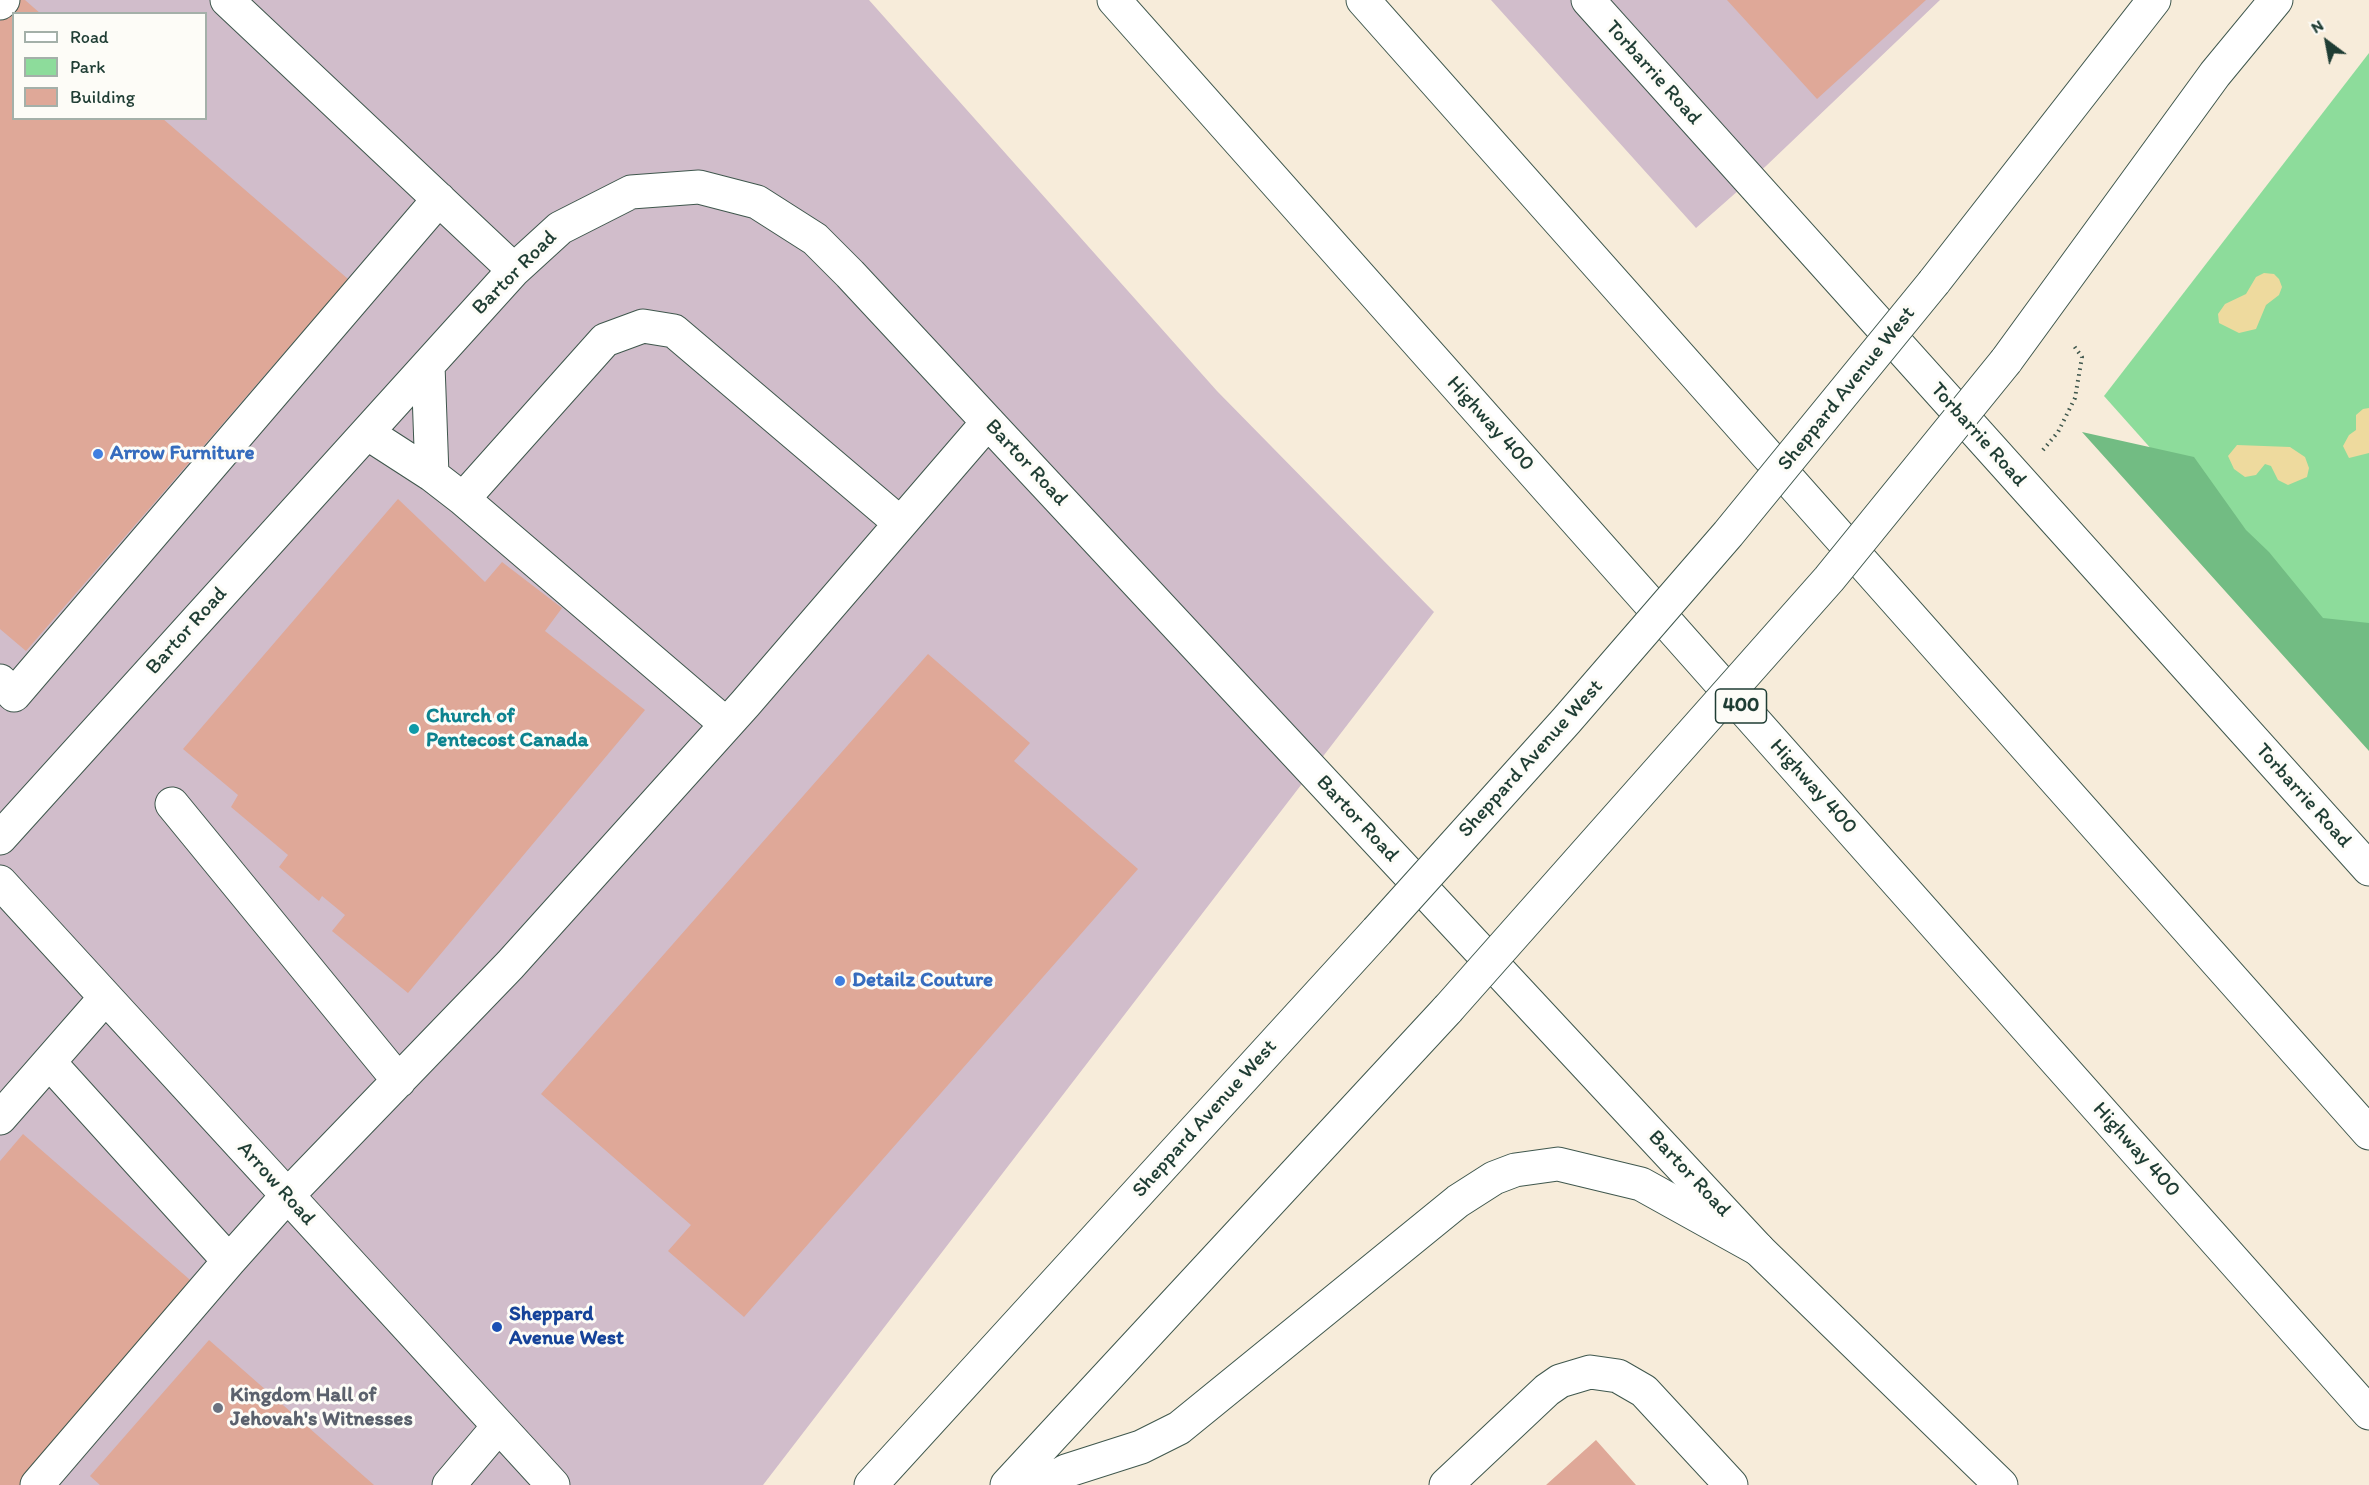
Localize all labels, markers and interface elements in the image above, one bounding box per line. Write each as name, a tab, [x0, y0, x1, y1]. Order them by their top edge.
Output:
legend	[12, 12, 207, 120]
north arrow	[2297, 12, 2357, 72]
text: N	[2308, 15, 2327, 37]
street label: Torbarrie Road	[1599, 16, 1707, 130]
text: Road	[70, 26, 109, 48]
text: Park	[70, 56, 105, 78]
text: Building	[70, 86, 135, 108]
street label: Bartor Road	[467, 225, 563, 321]
street label: Sheppard Avenue West	[1773, 302, 1921, 476]
street label: Highway 400	[1441, 371, 1539, 477]
street label: Torbarrie Road	[1924, 378, 2032, 492]
street label: Bartor Road	[979, 414, 1073, 512]
place label: Arrow Furniture	[110, 441, 255, 467]
marker: Arrow Furniture	[91, 447, 105, 461]
street label: Bartor Road	[141, 582, 233, 680]
street label: Sheppard Avenue West	[1453, 675, 1609, 843]
road number: 400	[1716, 689, 1766, 723]
place label: Church of Pentecost Canada	[426, 704, 588, 754]
marker: Church of Pentecost Canada	[407, 722, 421, 736]
street label: Highway 400	[1764, 734, 1862, 840]
street label: Torbarrie Road	[2249, 739, 2357, 853]
street label: Bartor Road	[1310, 770, 1404, 868]
place label: Detailz Couture	[852, 968, 993, 994]
marker: Detailz Couture	[833, 974, 847, 988]
street label: Sheppard Avenue West	[1127, 1035, 1283, 1203]
street label: Highway 400	[2087, 1097, 2185, 1203]
street label: Bartor Road	[1642, 1125, 1736, 1223]
street label: Arrow Road	[232, 1137, 320, 1231]
place label: Sheppard Avenue West	[509, 1302, 624, 1352]
marker: Sheppard Avenue West	[490, 1320, 504, 1334]
place label: Kingdom Hall of Jehovah's Witnesses	[230, 1383, 413, 1433]
marker: Kingdom Hall of Jehovah's Witnesses	[211, 1401, 225, 1415]

